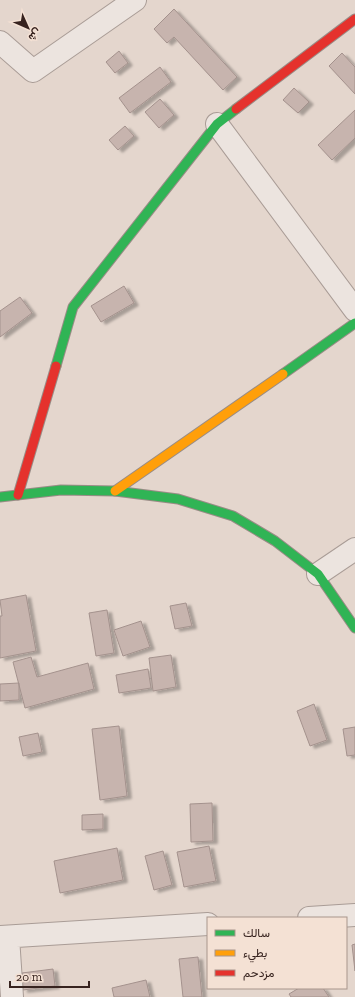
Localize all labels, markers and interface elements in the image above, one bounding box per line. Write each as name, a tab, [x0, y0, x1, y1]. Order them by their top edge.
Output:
north arrow	[8, 8, 48, 48]
text: ش	[25, 25, 44, 44]
legend	[207, 917, 347, 989]
text: سالك	[243, 926, 270, 940]
text: بطيء	[243, 946, 267, 963]
scale bar	[10, 963, 89, 989]
text: مزدحم	[243, 966, 274, 981]
text: 20 m	[16, 970, 43, 984]

